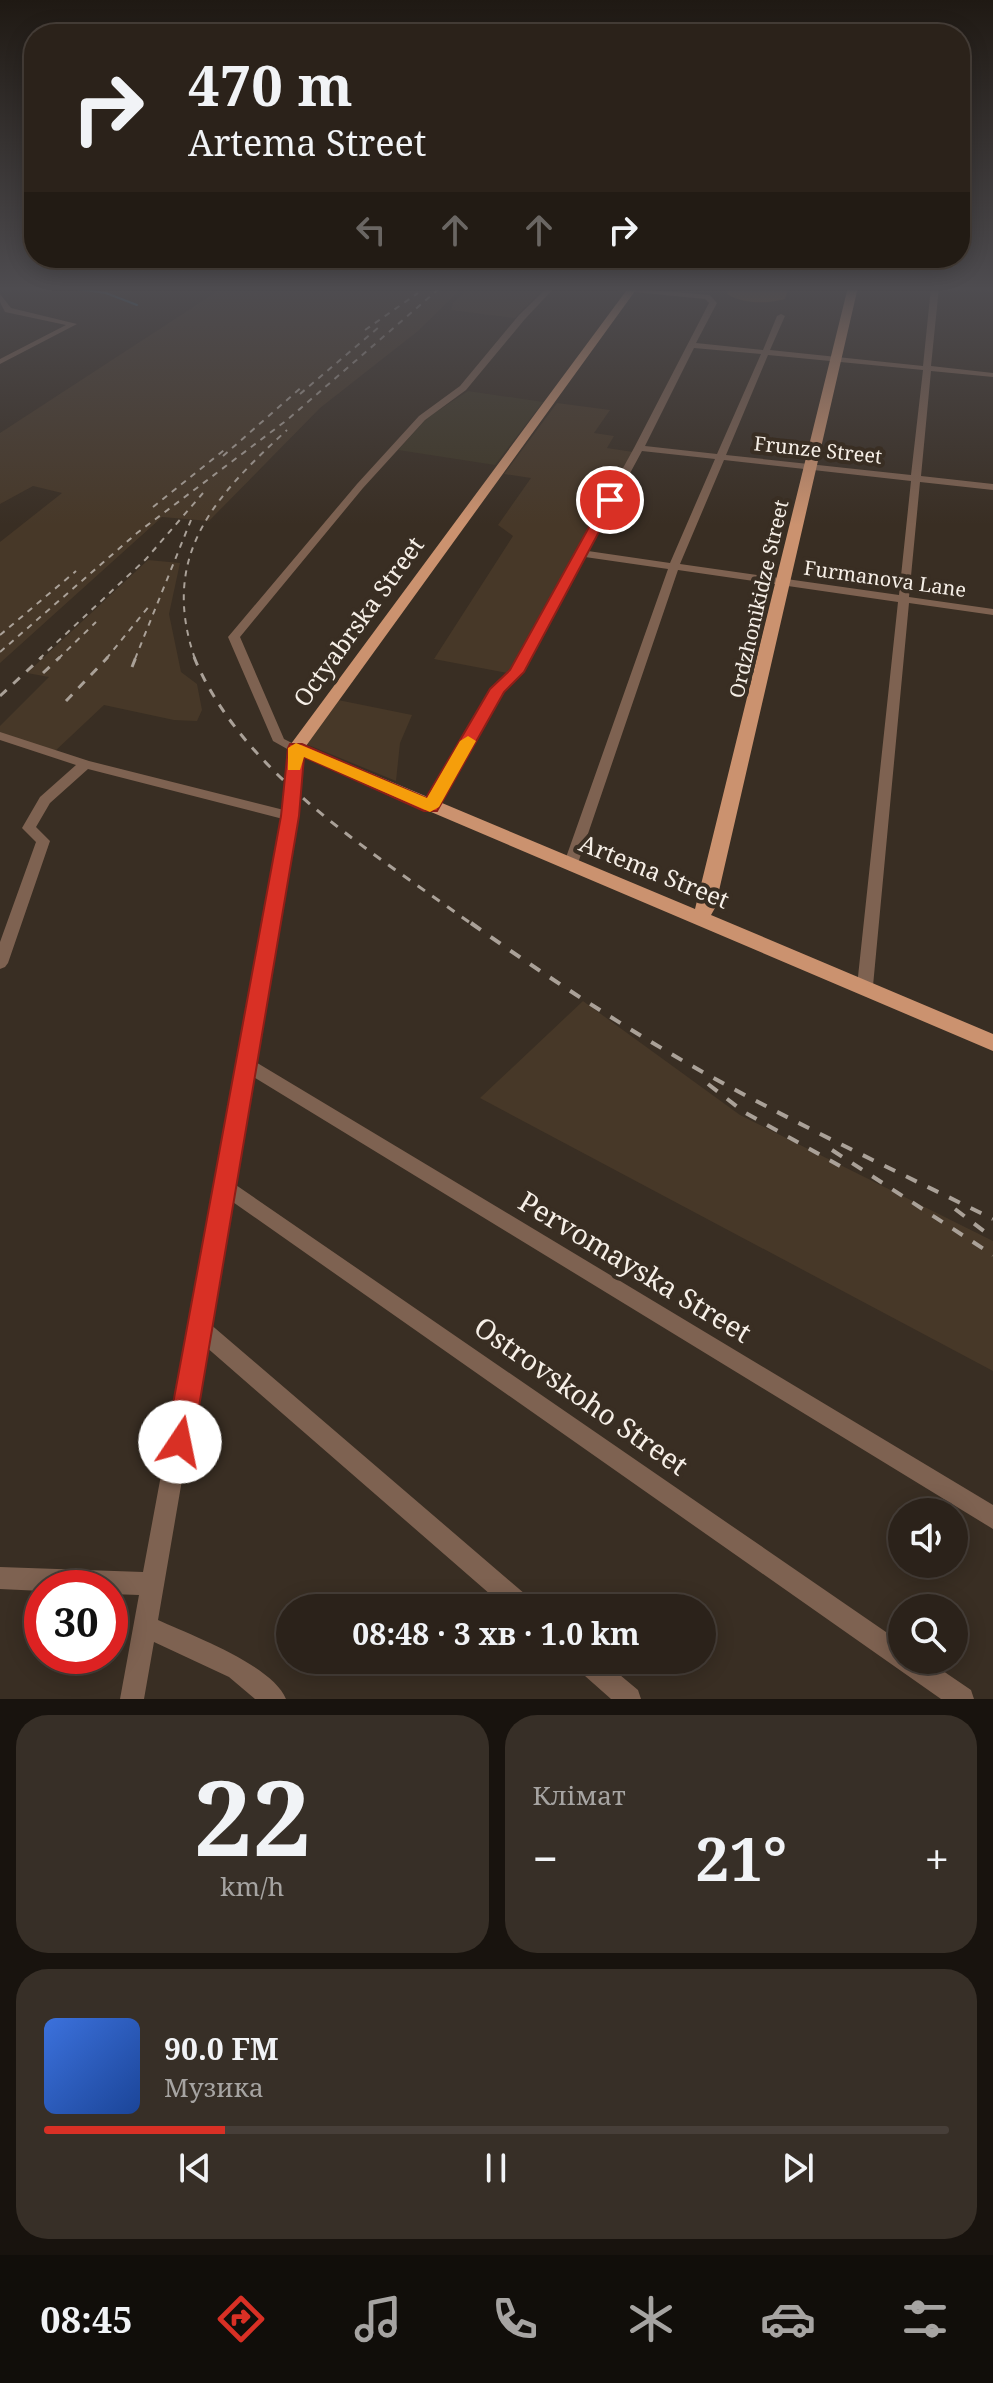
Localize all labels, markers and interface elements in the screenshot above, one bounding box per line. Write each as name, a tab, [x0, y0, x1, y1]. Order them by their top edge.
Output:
text: 470 m	[188, 46, 353, 122]
icon: right	[56, 56, 160, 160]
text: Artema Street	[188, 118, 426, 167]
icon: left	[349, 208, 393, 252]
icon: ahead	[433, 208, 477, 252]
icon: ahead	[517, 208, 561, 252]
icon: right	[601, 208, 645, 252]
street label: Frunze Street	[753, 429, 883, 470]
pin	[576, 466, 644, 534]
icon: arrive	[588, 478, 632, 522]
street label: Ordzhonikidze Street	[723, 497, 794, 701]
street label: Octyabrska Street	[285, 529, 431, 713]
street label: Furmanova Lane	[802, 554, 968, 603]
street label: Artema Street	[575, 826, 734, 916]
street label: Pervomayska Street	[512, 1182, 759, 1351]
street label: Ostrovskoho Street	[467, 1307, 696, 1483]
position arrow	[138, 1400, 222, 1484]
map controls	[888, 1498, 968, 1674]
button: sound	[888, 1498, 968, 1578]
speed limit sign: 30	[24, 1570, 128, 1674]
button: search	[888, 1594, 968, 1674]
text: 08:48 · 3 хв · 1.0 km	[352, 1613, 640, 1654]
text: 22	[193, 1745, 311, 1886]
text: Клімат	[533, 1777, 626, 1813]
text: 21°	[695, 1817, 787, 1899]
text: −	[533, 1828, 558, 1888]
text: +	[924, 1828, 949, 1888]
text: km/h	[220, 1868, 284, 1904]
text: 90.0 FM	[164, 2028, 279, 2069]
text: Музика	[164, 2069, 264, 2105]
icon: previous	[173, 2146, 217, 2190]
icon: pause	[474, 2146, 518, 2190]
icon: next	[776, 2146, 820, 2190]
icon: directions	[213, 2291, 269, 2347]
icon: music	[350, 2291, 406, 2347]
icon: phone	[487, 2291, 543, 2347]
icon: climate	[623, 2291, 679, 2347]
icon: car	[760, 2291, 816, 2347]
icon: filters	[897, 2291, 953, 2347]
text: 08:45	[40, 2295, 133, 2344]

